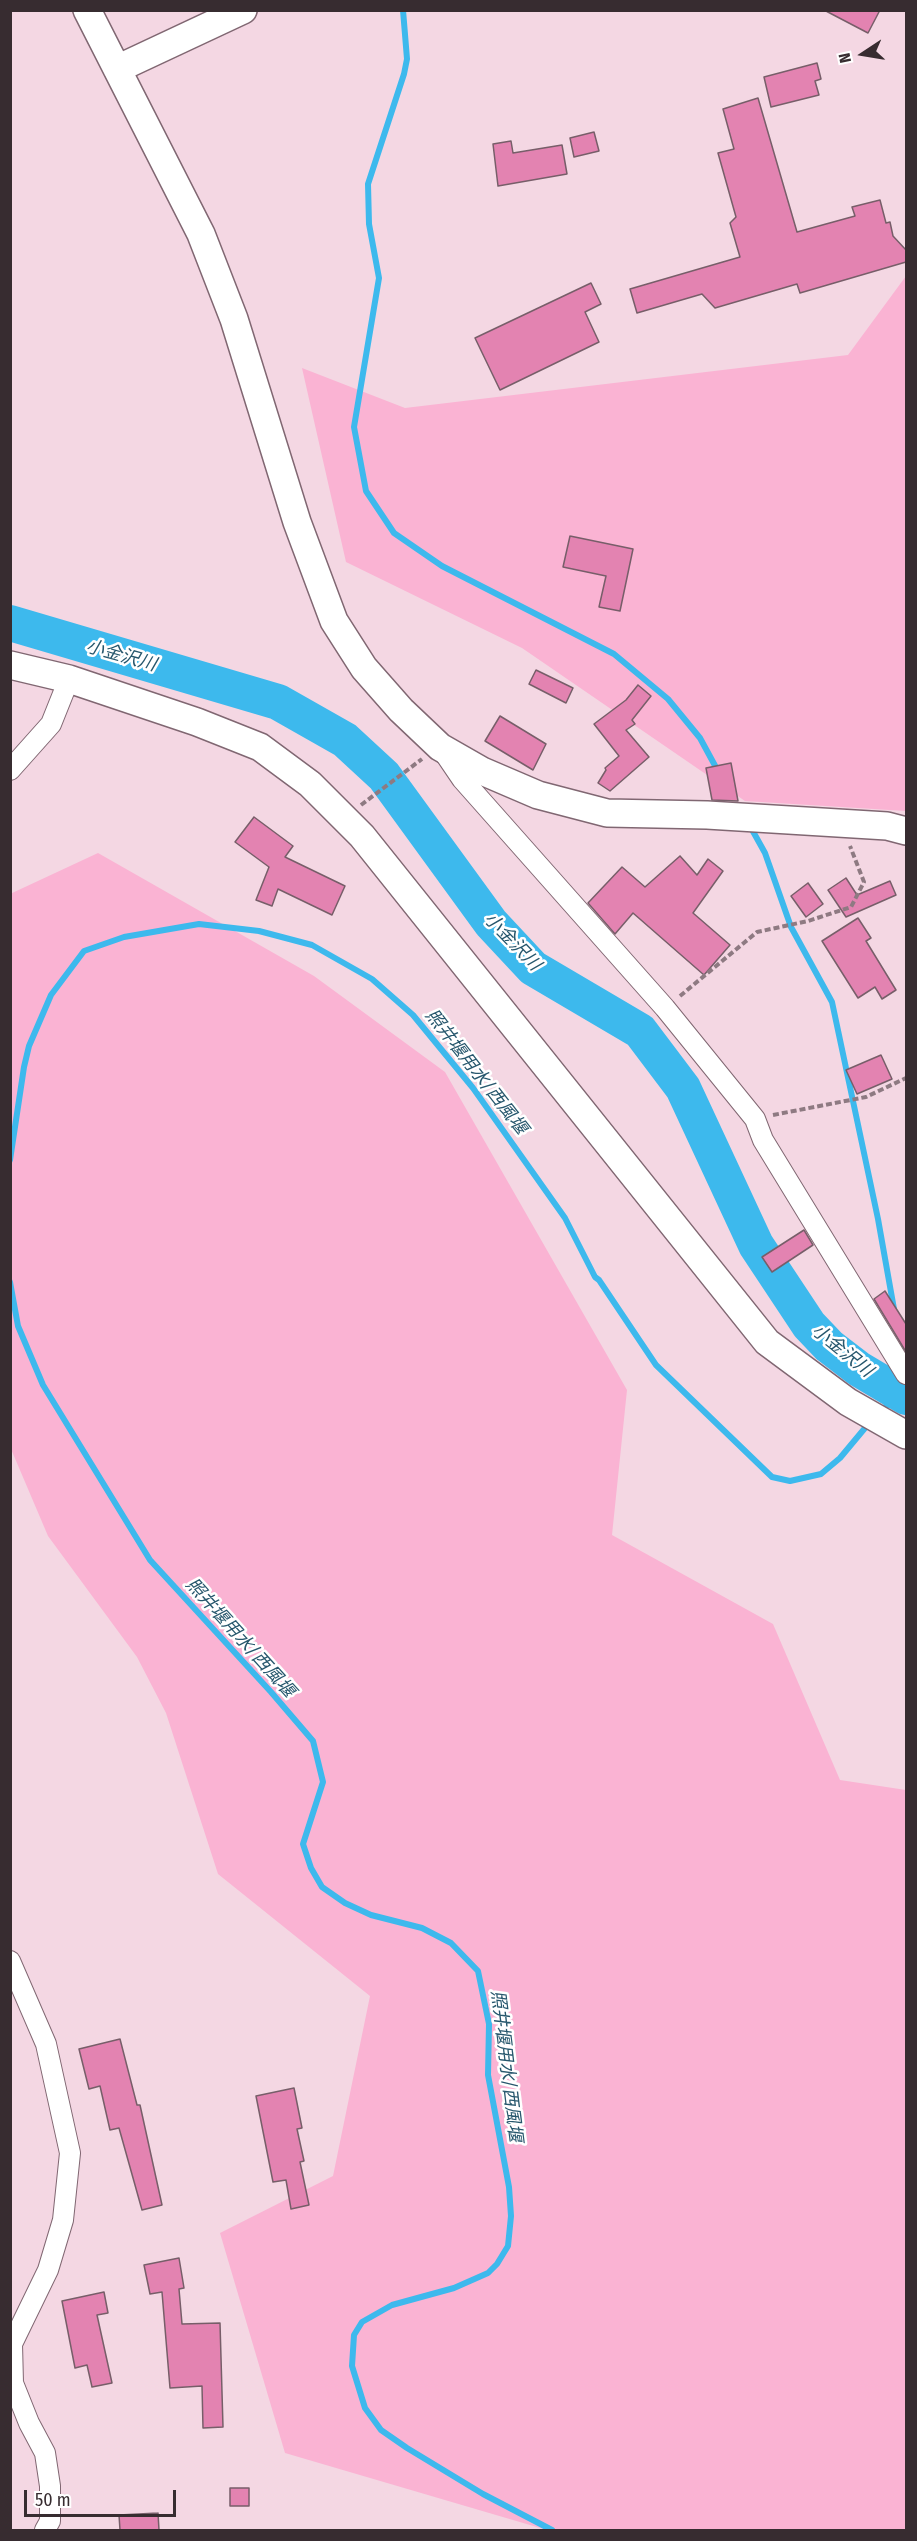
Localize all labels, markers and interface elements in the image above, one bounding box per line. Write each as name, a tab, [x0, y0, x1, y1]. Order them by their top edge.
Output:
north arrow	[833, 24, 893, 84]
text: N	[835, 51, 855, 65]
water label: 小金沢川	[83, 636, 159, 676]
water label: 小金沢川	[479, 909, 545, 975]
water label: 照井堰用水/西風堰	[421, 1005, 531, 1139]
water label: 小金沢川	[807, 1320, 877, 1382]
water label: 照井堰用水/西風堰	[181, 1574, 299, 1702]
water label: 照井堰用水/西風堰	[486, 1989, 526, 2143]
scale bar	[27, 2478, 178, 2516]
text: 50 m	[35, 2489, 71, 2511]

